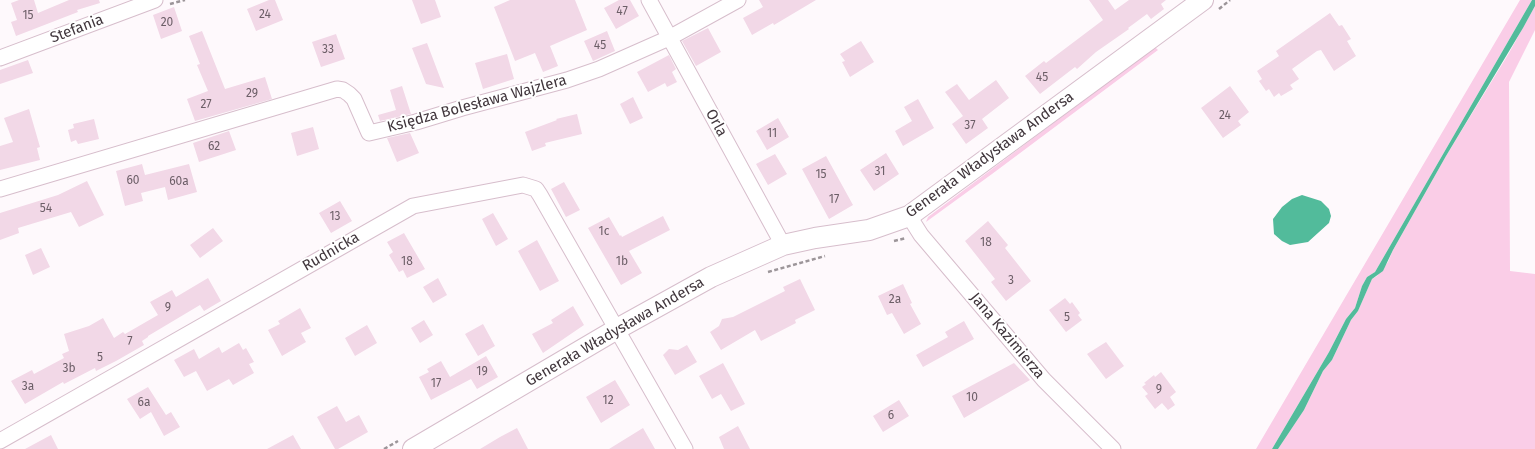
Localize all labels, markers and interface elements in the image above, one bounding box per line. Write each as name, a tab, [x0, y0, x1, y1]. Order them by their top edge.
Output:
house number: 47	[616, 5, 628, 19]
house number: 24	[259, 8, 271, 22]
house number: 15	[22, 9, 34, 23]
street label: Stefania	[48, 11, 106, 47]
house number: 20	[161, 16, 173, 30]
house number: 45	[594, 39, 606, 53]
house number: 33	[322, 43, 334, 57]
street label: Księdza Bolesława Wajzlera	[385, 71, 569, 137]
house number: 45	[1036, 71, 1048, 85]
house number: 29	[246, 87, 258, 101]
street label: Generała Władysława Andersa	[903, 88, 1077, 222]
house number: 27	[200, 98, 212, 112]
street label: Orla	[701, 106, 731, 140]
house number: 24	[1219, 109, 1231, 123]
house number: 37	[964, 119, 976, 133]
house number: 11	[767, 127, 777, 141]
house number: 62	[208, 140, 220, 154]
house number: 31	[875, 165, 885, 179]
house number: 15	[815, 168, 827, 182]
house number: 60	[126, 174, 140, 188]
house number: 60a	[169, 175, 189, 189]
house number: 17	[829, 193, 839, 207]
house number: 54	[40, 202, 52, 216]
house number: 13	[329, 210, 341, 224]
house number: 1c	[599, 225, 609, 239]
street label: Rudnicka	[299, 229, 363, 275]
house number: 18	[980, 236, 992, 250]
house number: 18	[401, 255, 413, 269]
house number: 1b	[616, 255, 628, 269]
street label: Generała Władysława Andersa	[523, 273, 707, 391]
house number: 3	[1008, 274, 1014, 288]
street label: Jana Kazimierza	[966, 289, 1048, 383]
house number: 2a	[889, 293, 901, 307]
house number: 9	[165, 301, 171, 315]
house number: 5	[1064, 311, 1070, 325]
house number: 7	[127, 335, 133, 349]
house number: 5	[97, 351, 103, 365]
house number: 3b	[62, 362, 76, 376]
house number: 19	[476, 365, 488, 379]
house number: 17	[431, 377, 441, 391]
house number: 3a	[22, 380, 34, 394]
house number: 9	[1156, 383, 1162, 397]
house number: 10	[966, 391, 978, 405]
house number: 12	[602, 394, 614, 408]
house number: 6a	[138, 396, 150, 410]
house number: 6	[888, 409, 894, 423]

